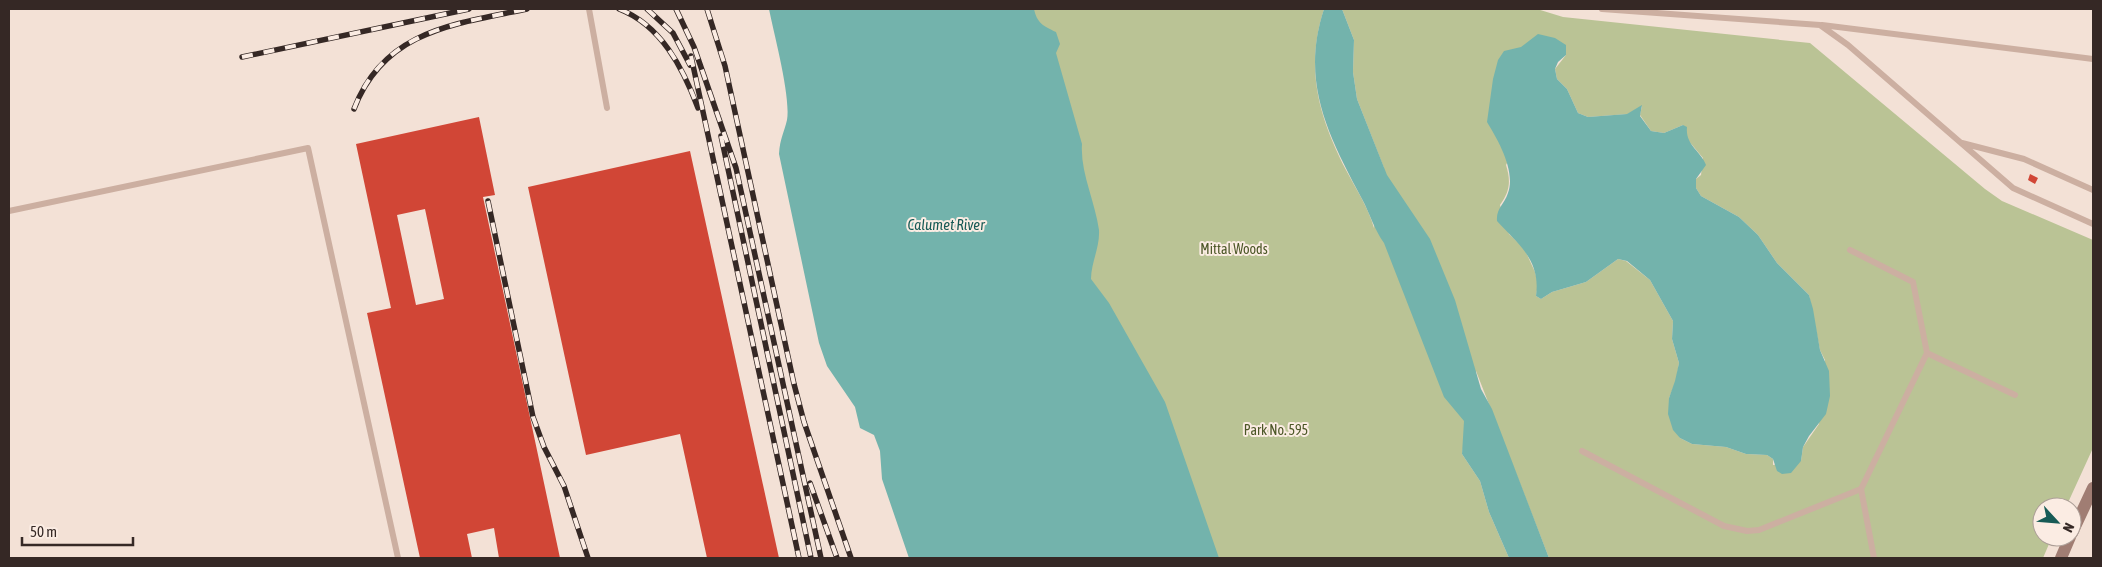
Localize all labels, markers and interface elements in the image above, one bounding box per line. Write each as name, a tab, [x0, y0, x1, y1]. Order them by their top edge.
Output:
water label: Calumet River	[907, 216, 985, 233]
park label: Mittal Woods	[1200, 241, 1268, 257]
park label: Park No. 595	[1244, 422, 1308, 438]
north arrow	[2032, 497, 2082, 547]
scale bar	[22, 514, 134, 546]
text: N	[2060, 520, 2078, 535]
text: 50 m	[30, 523, 57, 540]

